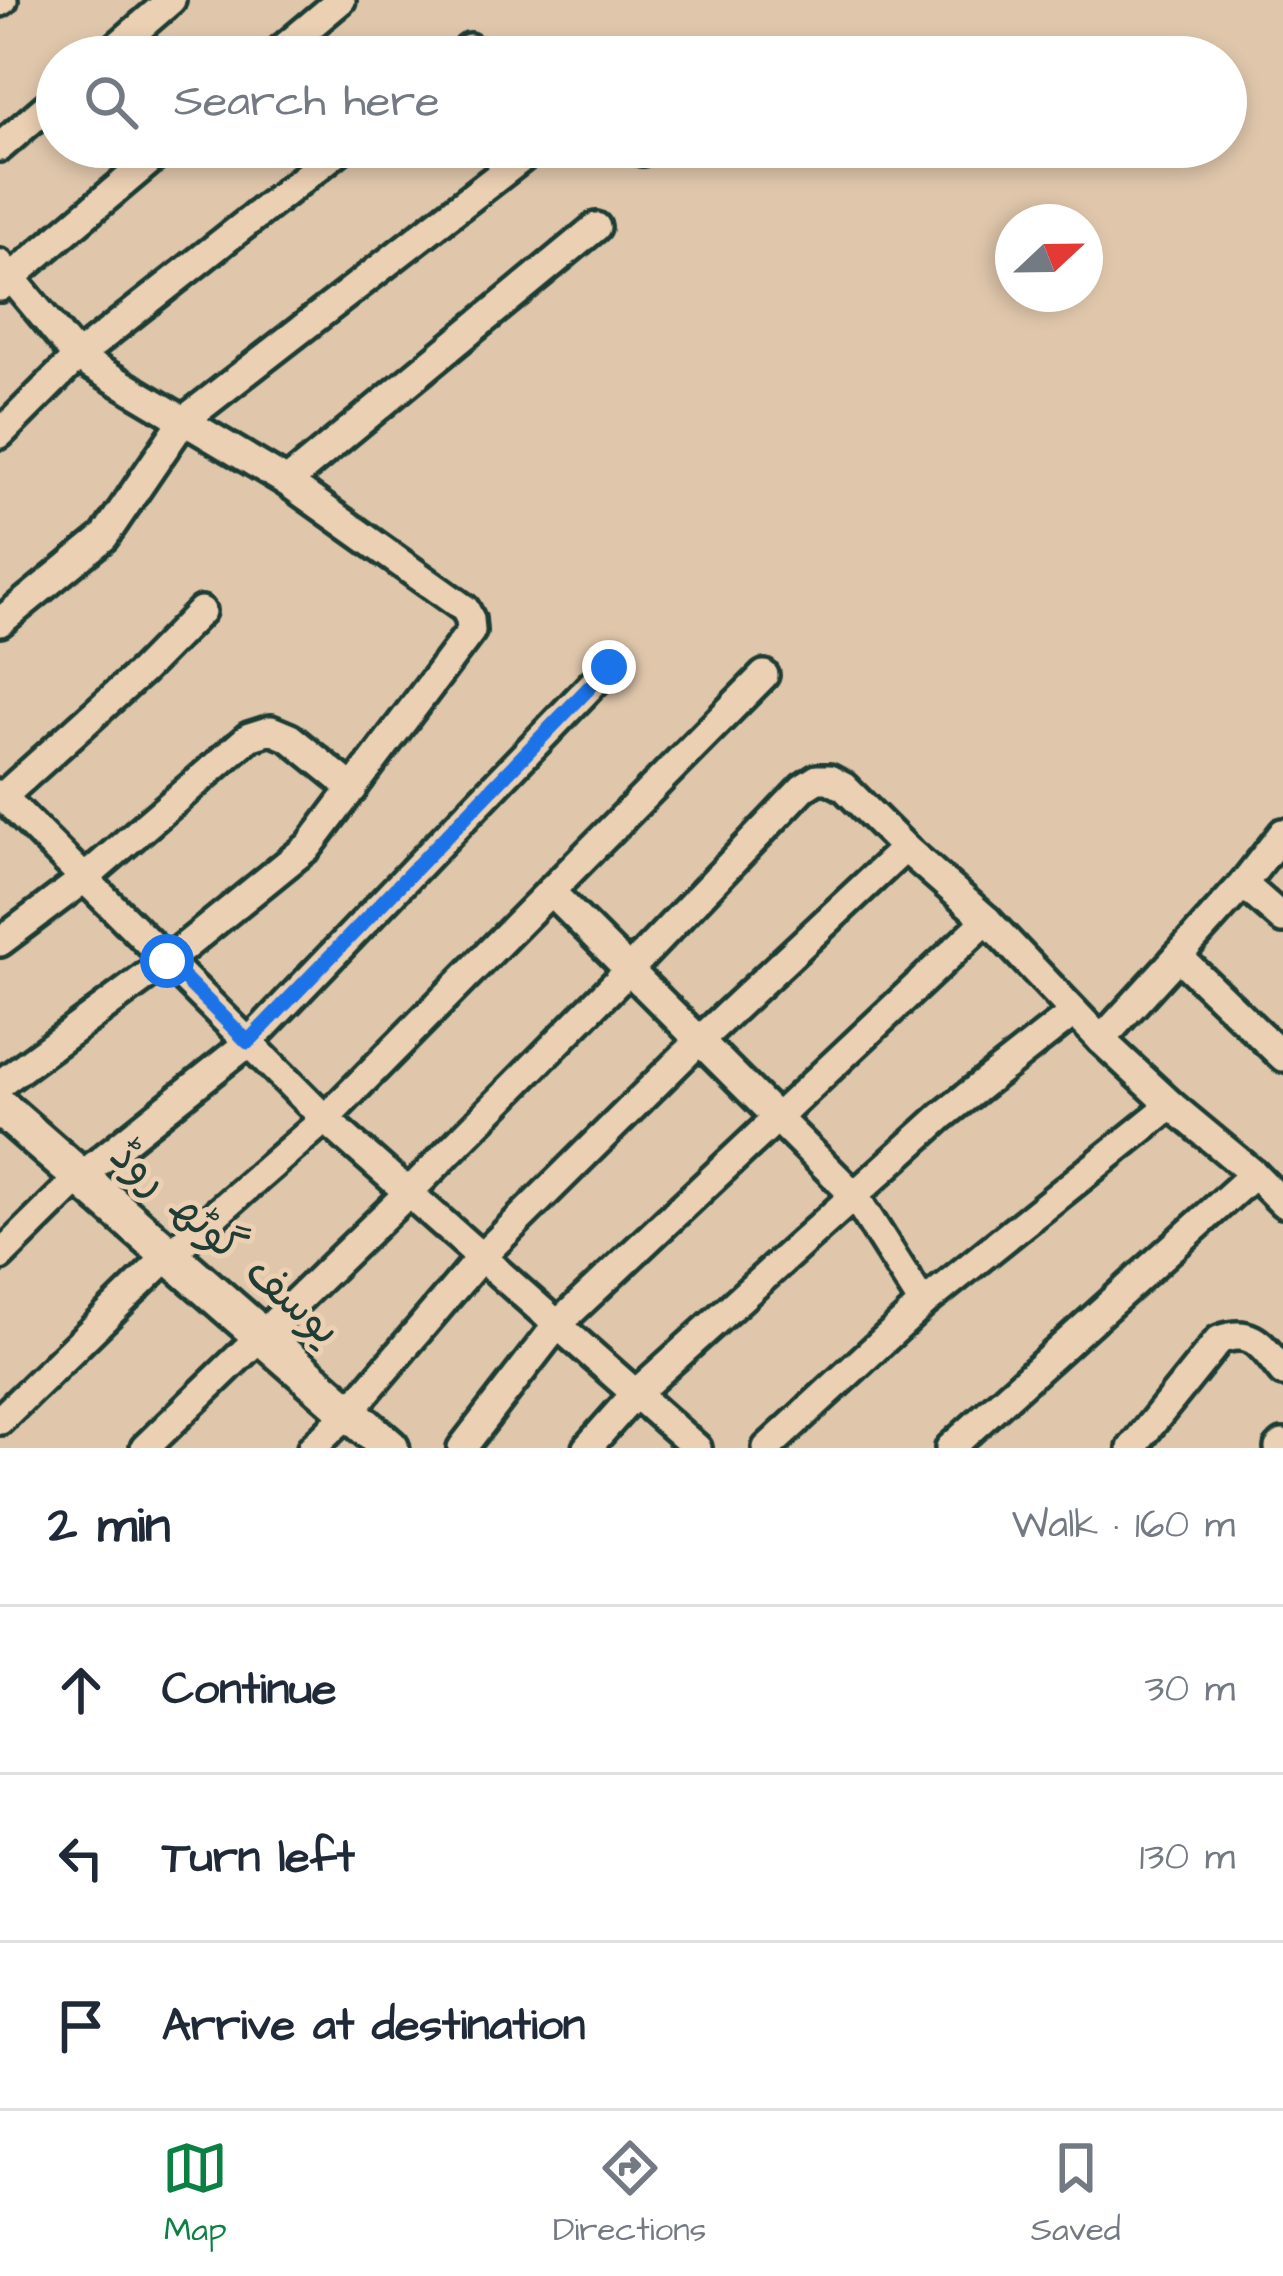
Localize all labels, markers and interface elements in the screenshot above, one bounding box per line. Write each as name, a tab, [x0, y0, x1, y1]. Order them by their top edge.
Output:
search box	[36, 36, 1247, 168]
icon: search	[78, 69, 144, 135]
text: Search here	[174, 71, 440, 133]
north arrow	[995, 204, 1103, 312]
route end	[582, 640, 636, 694]
route start	[140, 934, 194, 988]
street label: یوسف گوٹھ روڈ	[96, 1125, 354, 1361]
text: 2 min	[48, 1491, 171, 1562]
text: Walk · 160 m	[1012, 1499, 1235, 1553]
icon: ahead	[48, 1657, 114, 1723]
text: Continue	[162, 1659, 336, 1721]
text: 30 m	[1145, 1663, 1235, 1717]
icon: left	[48, 1825, 114, 1891]
text: Turn left	[162, 1827, 355, 1889]
text: 130 m	[1140, 1831, 1235, 1885]
icon: arrive	[48, 1993, 114, 2059]
text: Arrive at destination	[162, 1995, 585, 2057]
tab: Map	[162, 2135, 228, 2253]
tab: Directions	[553, 2135, 706, 2253]
tab: Saved	[1031, 2135, 1121, 2253]

